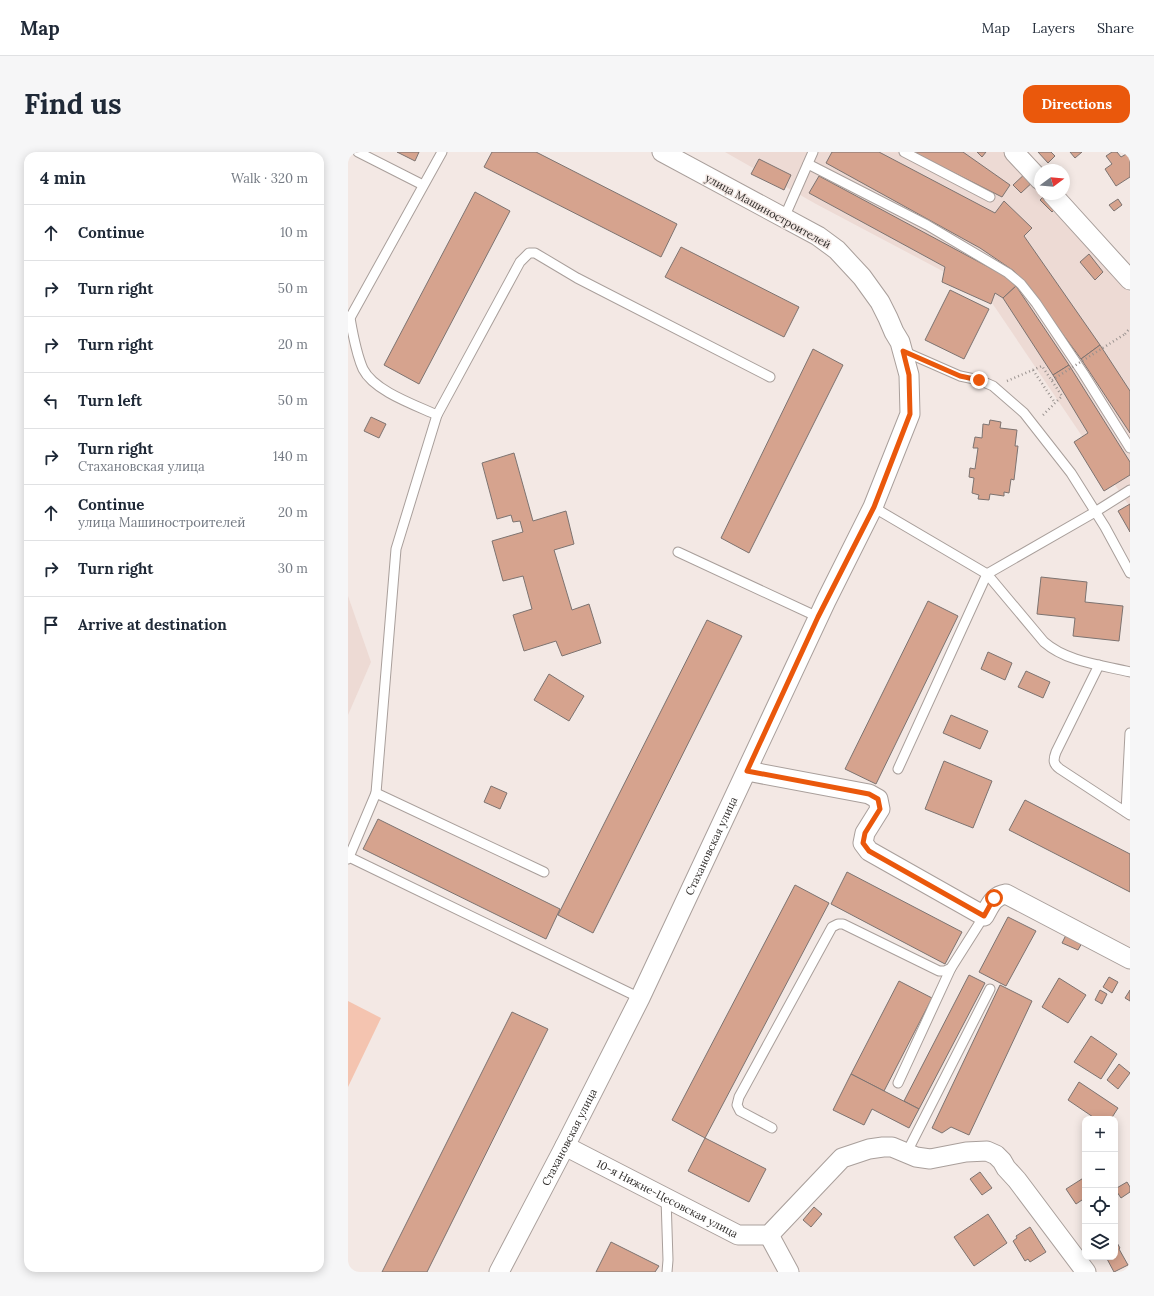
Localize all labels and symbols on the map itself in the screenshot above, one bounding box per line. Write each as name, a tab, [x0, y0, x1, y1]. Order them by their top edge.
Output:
north arrow	[1034, 164, 1070, 200]
street label: улица Машиностроителей	[703, 171, 833, 251]
route end	[970, 371, 988, 389]
street label: Стахановская улица	[682, 794, 740, 898]
route start	[985, 889, 1003, 907]
street label: Стахановская улица	[538, 1086, 600, 1188]
street label: 10-я Нижне-Цесовская улица	[594, 1156, 741, 1241]

